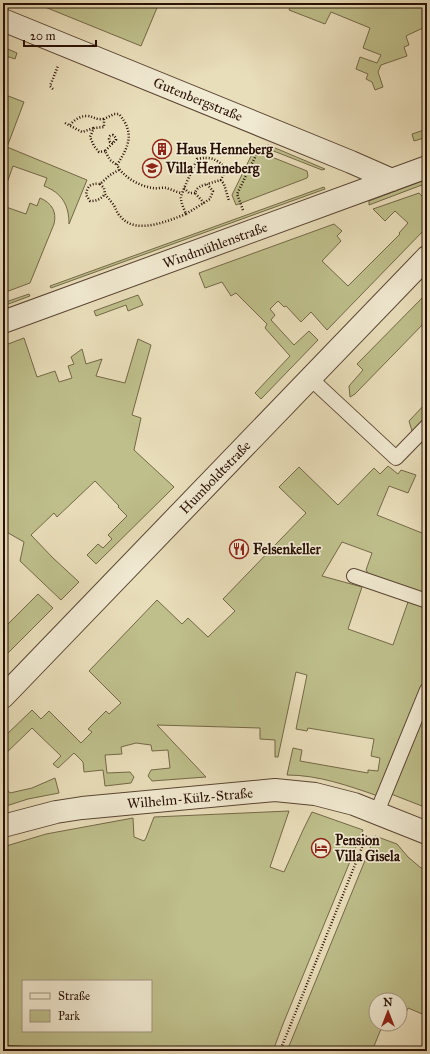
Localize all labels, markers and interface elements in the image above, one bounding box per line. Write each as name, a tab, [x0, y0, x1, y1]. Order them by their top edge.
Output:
scale bar	[24, 22, 96, 48]
text: 20 m	[30, 29, 56, 43]
street label: Gutenbergstraße	[151, 74, 245, 125]
building icon: Haus Henneberg	[151, 138, 173, 160]
place label: Haus Henneberg	[176, 141, 273, 159]
school or university icon: Villa Henneberg	[141, 157, 163, 179]
place label: Villa Henneberg	[165, 160, 260, 178]
street label: Windmühlenstraße	[161, 219, 270, 272]
street label: Humboldtstraße	[176, 437, 255, 517]
restaurant icon: Felsenkeller	[228, 538, 250, 560]
place label: Felsenkeller	[253, 541, 322, 558]
street label: Wilhelm-Külz-Straße	[126, 785, 254, 812]
place label: Pension Villa Gisela	[334, 832, 401, 865]
hotel icon: Pension Villa Gisela	[310, 837, 332, 859]
legend	[22, 980, 152, 1032]
text: Straße	[58, 989, 90, 1003]
north arrow	[368, 992, 408, 1032]
text: N	[383, 996, 393, 1009]
text: Park	[58, 1009, 80, 1023]

